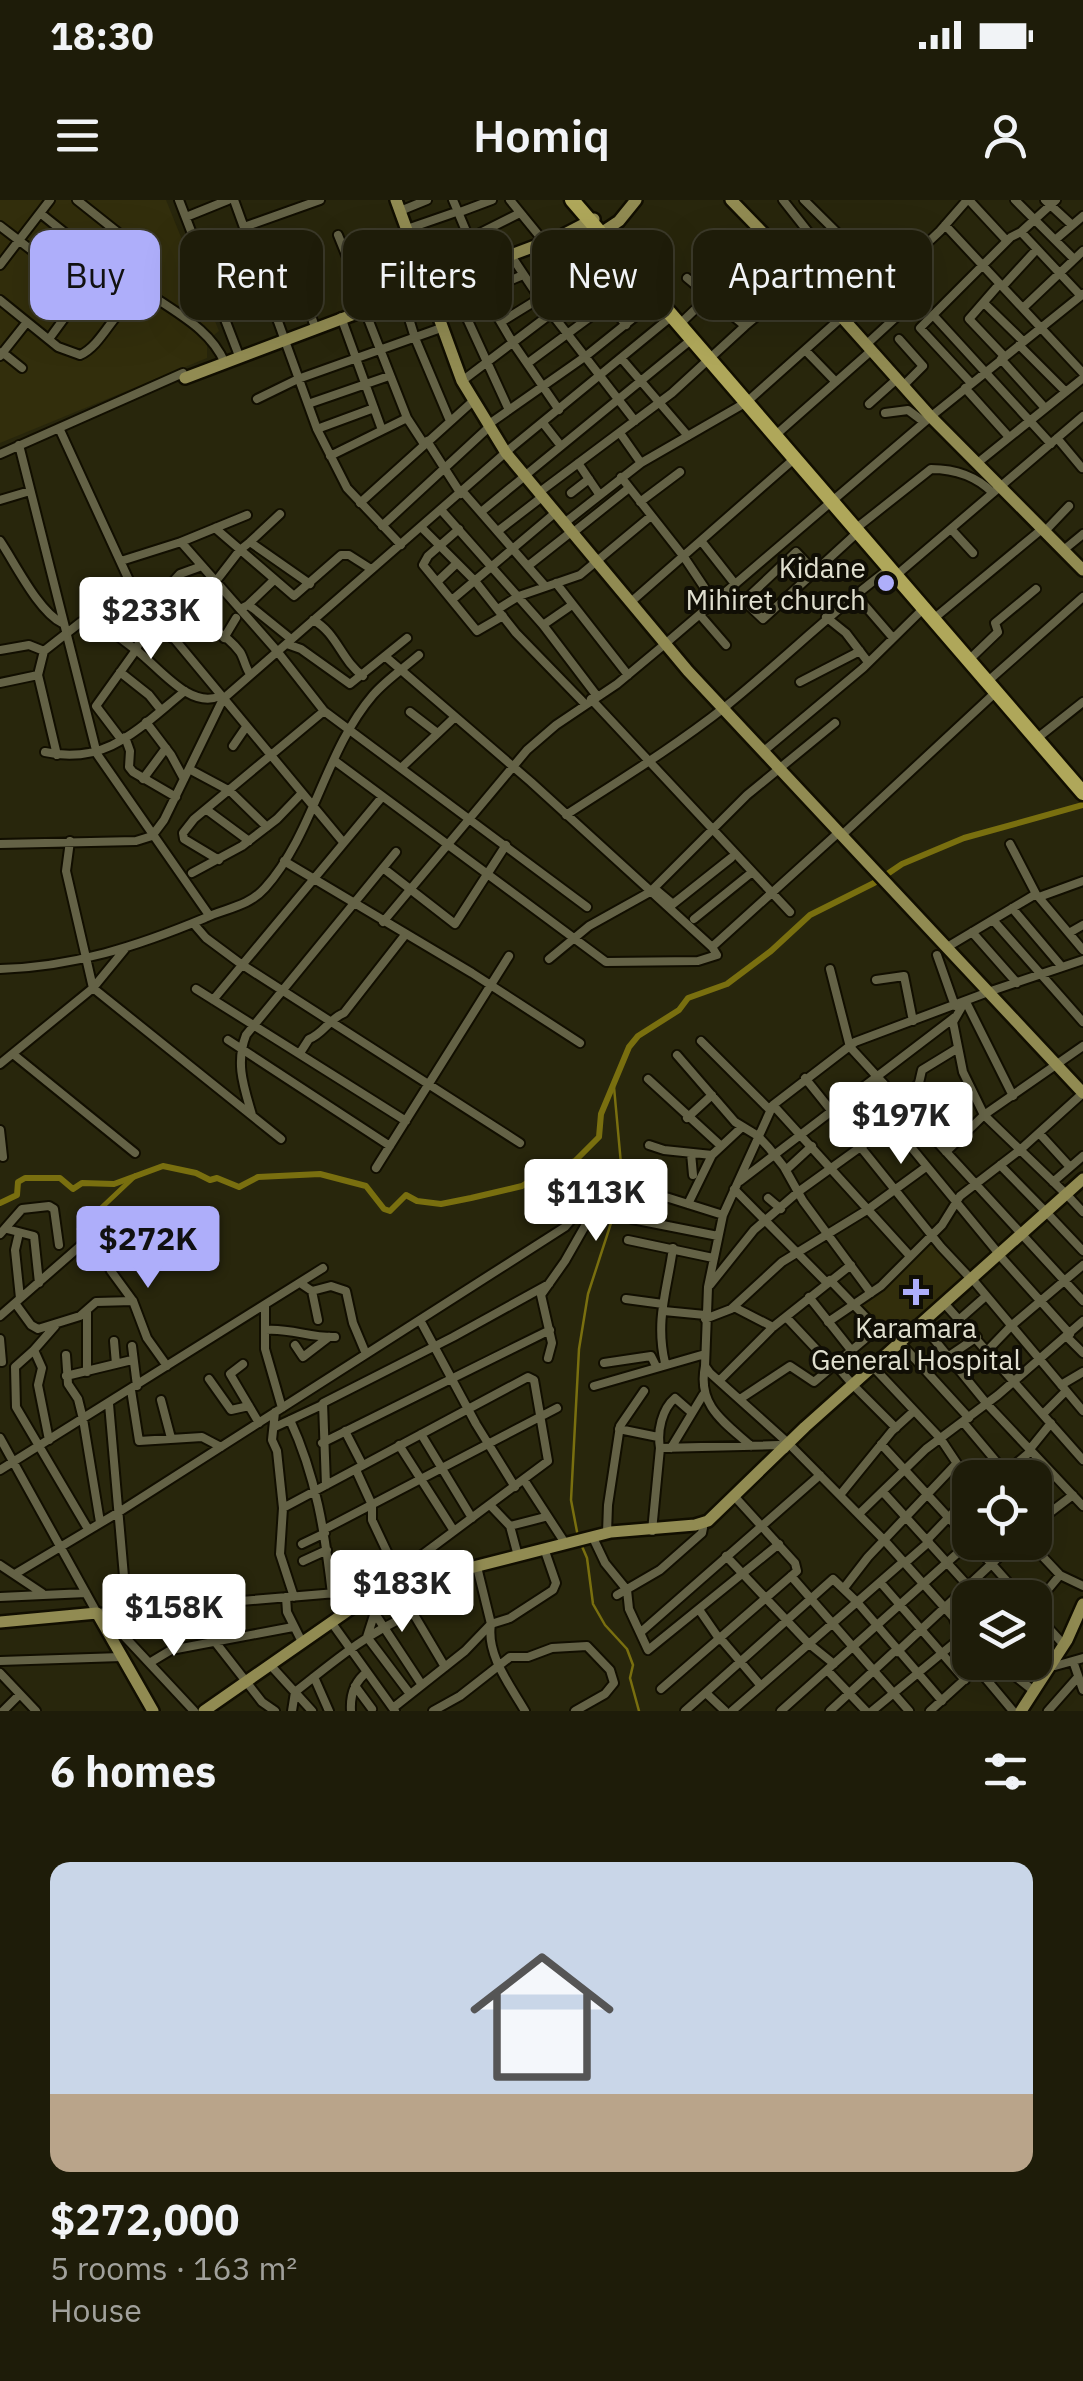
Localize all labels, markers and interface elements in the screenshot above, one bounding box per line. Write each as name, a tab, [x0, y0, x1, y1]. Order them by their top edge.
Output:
text: 18:30	[50, 11, 154, 60]
text: Homiq	[473, 106, 610, 164]
icon: menu	[50, 108, 105, 163]
icon: person	[978, 108, 1033, 163]
chip: Buy	[30, 230, 160, 320]
chip: Rent	[180, 230, 323, 320]
chip: Filters	[343, 230, 512, 320]
chip: New	[532, 230, 673, 320]
chip: Apartment	[693, 230, 932, 320]
place label: Kidane Mihiret church	[685, 549, 866, 618]
marker: Kidane Mihiret church	[875, 572, 897, 594]
pin: $233K	[81, 577, 221, 662]
text: $233K	[101, 588, 201, 630]
pin: $197K	[831, 1082, 971, 1167]
text: $197K	[851, 1093, 951, 1135]
pin: $113K	[526, 1159, 666, 1244]
text: $113K	[546, 1170, 646, 1212]
pin: $272K	[78, 1206, 218, 1291]
text: $272K	[98, 1217, 198, 1259]
marker: Karamara General Hospital	[903, 1279, 929, 1305]
place label: Karamara General Hospital	[811, 1309, 1021, 1378]
map controls	[952, 1460, 1052, 1680]
button: locate	[952, 1460, 1052, 1560]
pin: $183K	[332, 1550, 472, 1635]
text: $183K	[352, 1561, 452, 1603]
pin: $158K	[104, 1574, 244, 1659]
button: layers	[952, 1580, 1052, 1680]
text: $158K	[124, 1585, 224, 1627]
text: 6 homes	[50, 1744, 216, 1799]
icon: filters	[978, 1744, 1033, 1799]
icon: home	[452, 1927, 632, 2107]
text: $272,000	[50, 2192, 239, 2247]
text: 5 rooms · 163 m²	[50, 2247, 297, 2289]
text: House	[50, 2289, 142, 2331]

